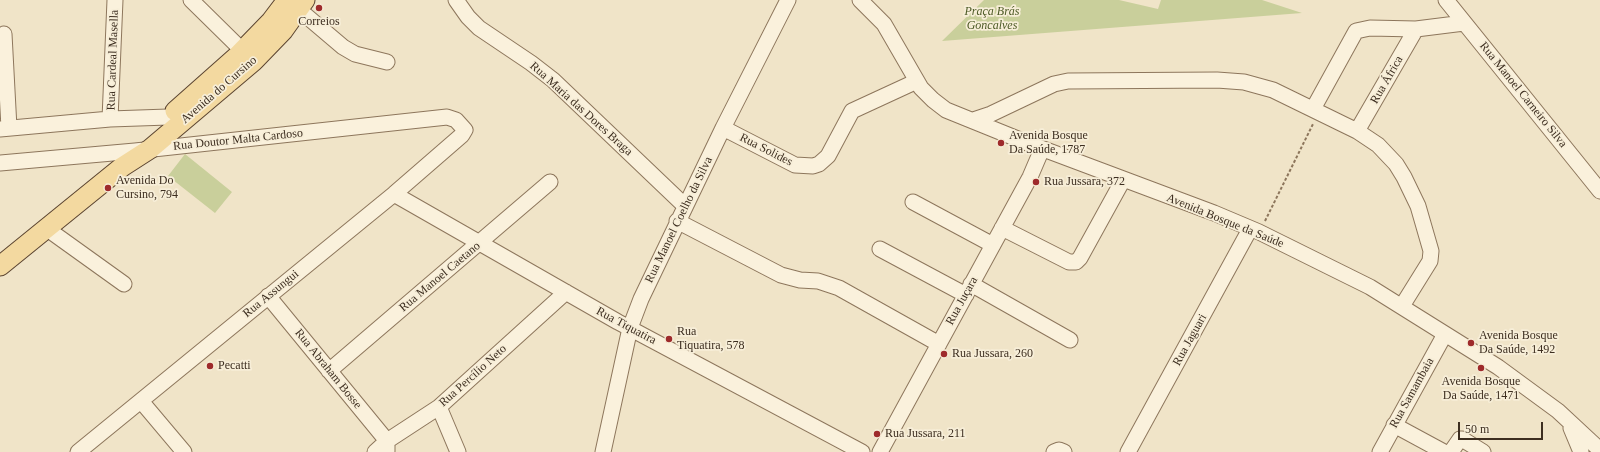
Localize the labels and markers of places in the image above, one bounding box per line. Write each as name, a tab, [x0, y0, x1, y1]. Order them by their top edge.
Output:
marker: Correios	[314, 3, 324, 13]
place label: Correios	[298, 15, 340, 29]
place label: Avenida Bosque Da Saúde, 1787	[1009, 129, 1088, 157]
marker: Avenida Bosque Da Saúde, 1787	[996, 138, 1006, 148]
place label: Avenida Do Cursino, 794	[116, 174, 178, 202]
place label: Rua Jussara, 372	[1044, 175, 1125, 189]
marker: Rua Jussara, 372	[1031, 177, 1041, 187]
marker: Avenida Do Cursino, 794	[103, 183, 113, 193]
place label: Rua Tiquatira, 578	[677, 325, 745, 353]
place label: Avenida Bosque Da Saúde, 1492	[1479, 329, 1558, 357]
marker: Rua Tiquatira, 578	[664, 334, 674, 344]
marker: Avenida Bosque Da Saúde, 1492	[1466, 338, 1476, 348]
place label: Rua Jussara, 260	[952, 347, 1033, 361]
marker: Rua Jussara, 260	[939, 349, 949, 359]
place label: Pecatti	[218, 359, 251, 373]
marker: Pecatti	[205, 361, 215, 371]
marker: Avenida Bosque Da Saúde, 1471	[1476, 363, 1486, 373]
place label: Avenida Bosque Da Saúde, 1471	[1442, 375, 1520, 403]
place label: Rua Jussara, 211	[885, 427, 966, 441]
marker: Rua Jussara, 211	[872, 429, 882, 439]

